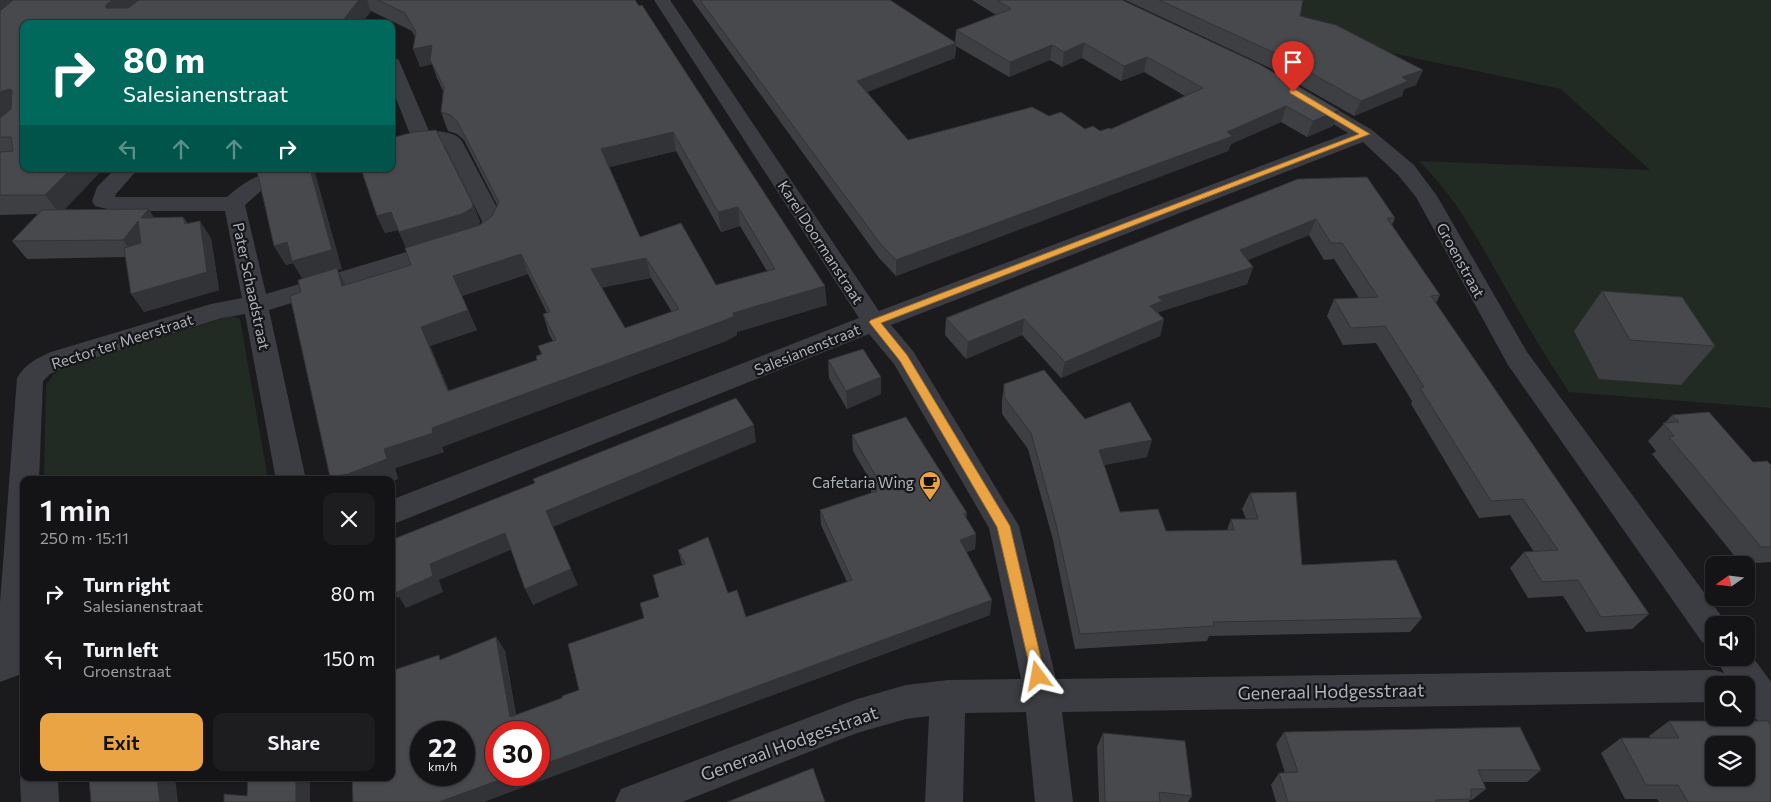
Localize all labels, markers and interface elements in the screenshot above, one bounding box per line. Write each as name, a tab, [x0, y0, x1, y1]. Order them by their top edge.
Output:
text: 80 m	[123, 37, 205, 80]
icon: right	[40, 40, 105, 105]
pin	[1272, 41, 1314, 92]
icon: arrive	[1279, 48, 1307, 76]
text: Salesianenstraat	[123, 80, 288, 107]
icon: left	[114, 135, 142, 163]
icon: ahead	[167, 135, 195, 163]
icon: ahead	[220, 135, 248, 163]
icon: right	[273, 135, 301, 163]
street label: Karel Doormanstraat	[774, 177, 868, 307]
street label: Groenstraat	[1433, 219, 1489, 301]
street label: Pater Schaadstraat	[230, 221, 274, 351]
street label: Rector ter Meerstraat	[49, 310, 195, 372]
street label: Salesianenstraat	[751, 320, 863, 378]
cafe icon: Cafetaria Wing	[918, 470, 942, 501]
place label: Cafetaria Wing	[812, 473, 914, 491]
text: 1 min	[40, 490, 111, 527]
button: close	[323, 493, 375, 545]
text: 250 m · 15:11	[40, 528, 129, 547]
north arrow	[1705, 556, 1755, 606]
map controls	[1705, 556, 1755, 786]
text: Turn right	[83, 573, 170, 596]
icon: right	[40, 580, 68, 608]
text: 80 m	[331, 582, 375, 605]
text: Salesianenstraat	[83, 596, 203, 615]
button: sound	[1705, 616, 1755, 666]
text: Turn left	[83, 638, 158, 661]
icon: left	[40, 645, 68, 673]
text: 150 m	[323, 647, 375, 670]
position arrow	[1011, 649, 1063, 701]
text: Groenstraat	[83, 661, 171, 680]
button: search	[1705, 676, 1755, 726]
street label: Generaal Hodgesstraat	[1237, 678, 1425, 704]
street label: Generaal Hodgesstraat	[697, 701, 881, 785]
button: Exit	[40, 713, 203, 771]
button: Share	[213, 713, 375, 771]
speed limit sign: 30	[485, 721, 550, 786]
text: 22	[428, 732, 457, 762]
button: layers	[1705, 736, 1755, 786]
text: km/h	[428, 759, 457, 773]

